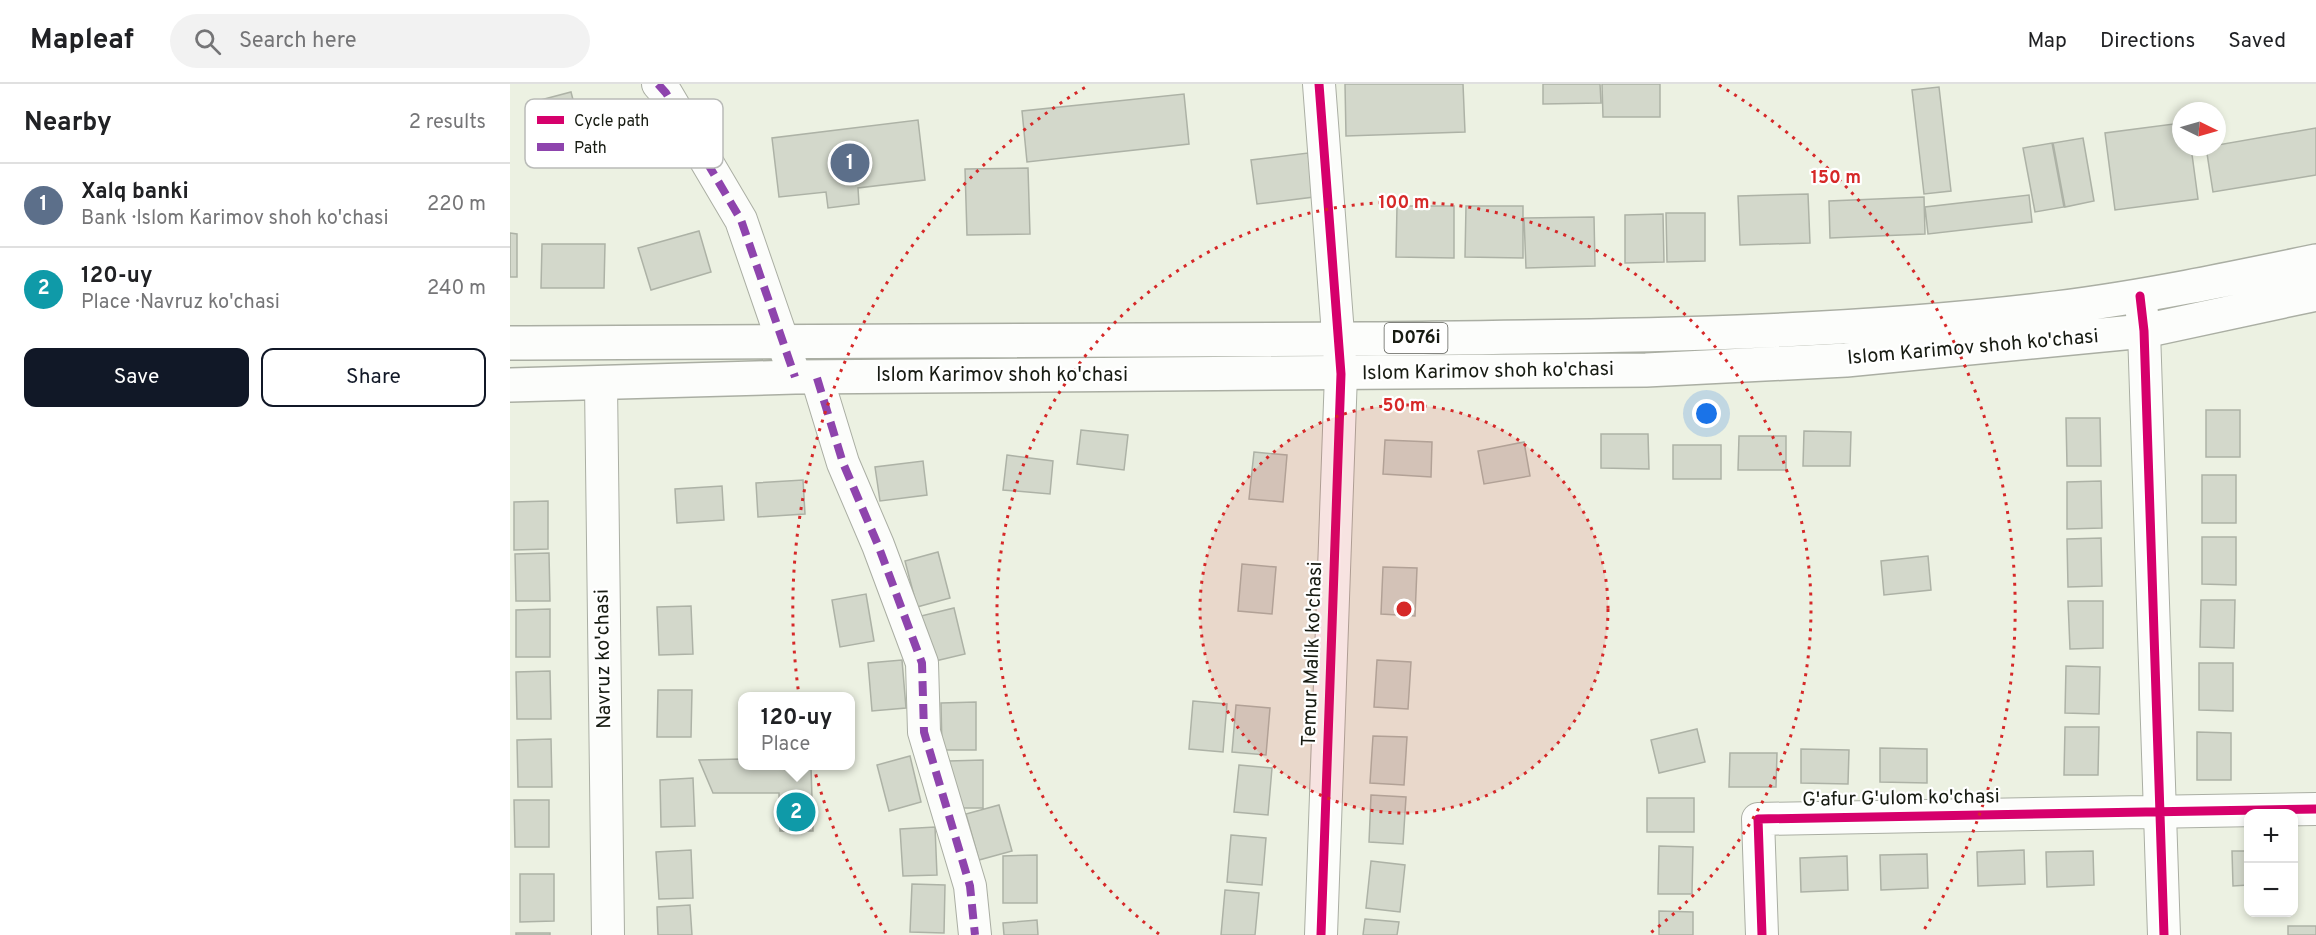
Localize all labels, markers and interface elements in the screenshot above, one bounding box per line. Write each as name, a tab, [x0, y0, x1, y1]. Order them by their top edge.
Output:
search box	[170, 14, 590, 68]
text: Mapleaf	[30, 23, 134, 59]
icon: search	[191, 25, 224, 58]
text: Search here	[239, 28, 357, 55]
text: Map	[2027, 28, 2067, 55]
text: Directions	[2100, 28, 2195, 55]
text: Saved	[2228, 28, 2286, 55]
legend	[525, 99, 723, 168]
north arrow	[2172, 102, 2226, 156]
text: Nearby	[24, 107, 112, 140]
text: 2 results	[409, 110, 486, 136]
text: Cycle path	[574, 112, 649, 132]
text: Path	[574, 139, 607, 159]
pin: 1	[830, 140, 870, 185]
text: 150 m	[1811, 167, 1861, 190]
text: Xalq banki	[81, 179, 189, 206]
text: 1	[40, 192, 48, 218]
text: 220 m	[427, 192, 486, 218]
text: 100 m	[1378, 192, 1430, 215]
text: Bank · Islom Karimov shoh ko'chasi	[81, 206, 388, 232]
text: 120-uy	[81, 263, 152, 290]
text: 2	[37, 276, 50, 302]
text: 240 m	[427, 276, 486, 302]
text: Place · Navruz ko'chasi	[81, 290, 280, 316]
road number: D076i	[1384, 323, 1448, 353]
street label: Islom Karimov shoh ko'chasi	[1846, 324, 2100, 372]
button: Save	[24, 348, 249, 407]
button: Share	[261, 348, 486, 407]
street label: Islom Karimov shoh ko'chasi	[1362, 357, 1614, 387]
street label: Islom Karimov shoh ko'chasi	[876, 363, 1128, 389]
text: 50 m	[1382, 395, 1426, 418]
your location	[1692, 399, 1721, 428]
street label: Temur Malik ko'chasi	[1297, 561, 1329, 747]
street label: Navruz ko'chasi	[590, 589, 618, 729]
centre of rings	[1394, 599, 1414, 619]
popup	[738, 692, 855, 770]
text: 120-uy	[761, 705, 832, 732]
text: Place	[761, 732, 810, 758]
street label: G'afur G'ulom ko'chasi	[1802, 784, 2000, 814]
pin: 2	[776, 790, 816, 834]
map controls	[2244, 809, 2298, 917]
button: +	[2244, 809, 2298, 863]
button: −	[2244, 863, 2298, 917]

